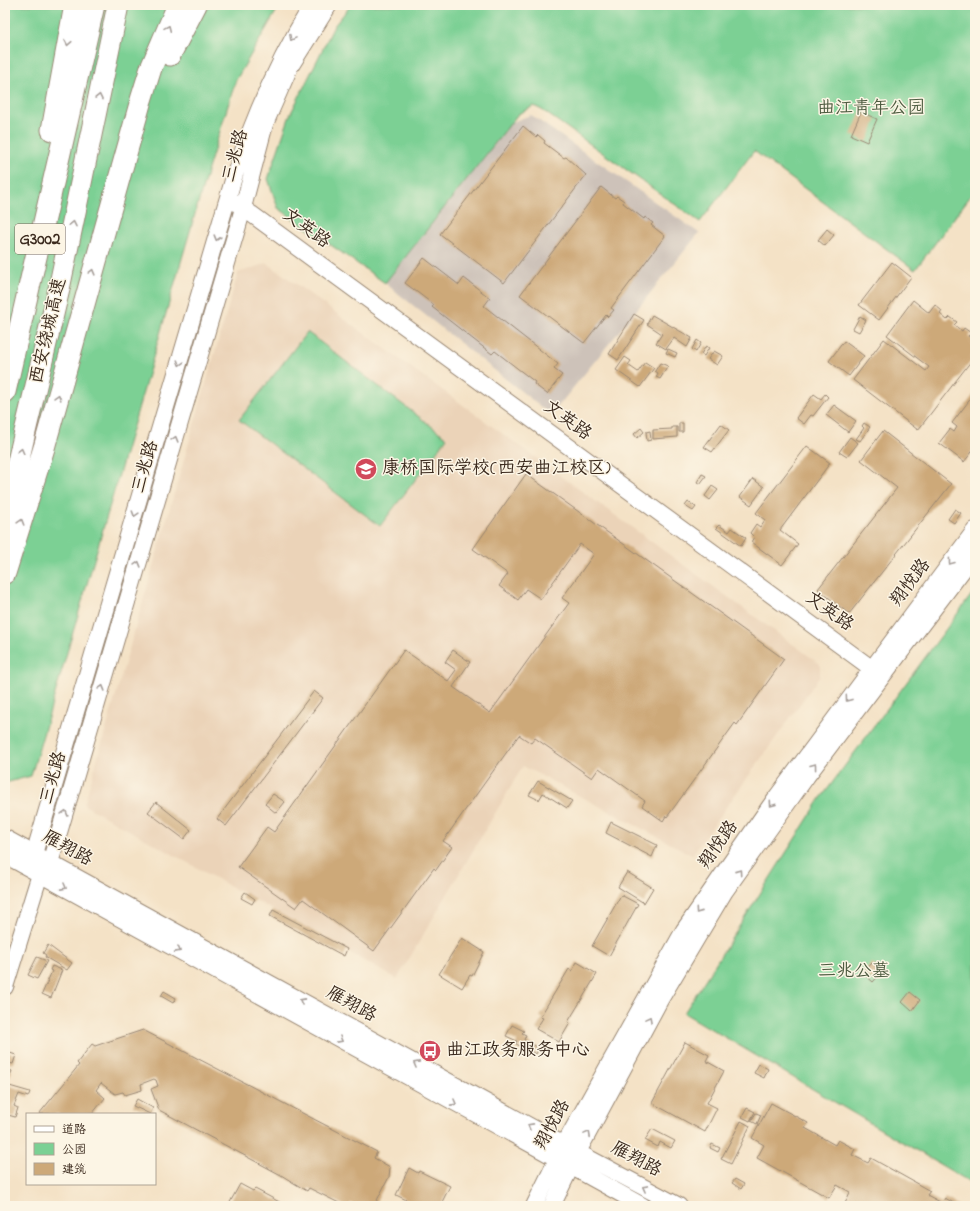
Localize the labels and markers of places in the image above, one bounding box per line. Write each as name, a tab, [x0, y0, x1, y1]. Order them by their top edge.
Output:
school or university icon: 康桥国际学校(西安曲江校区)	[353, 456, 379, 482]
place label: 康桥国际学校(西安曲江校区)	[382, 456, 611, 482]
bus stop icon: 曲江政务服务中心	[417, 1038, 443, 1064]
place label: 曲江政务服务中心	[446, 1038, 590, 1064]

